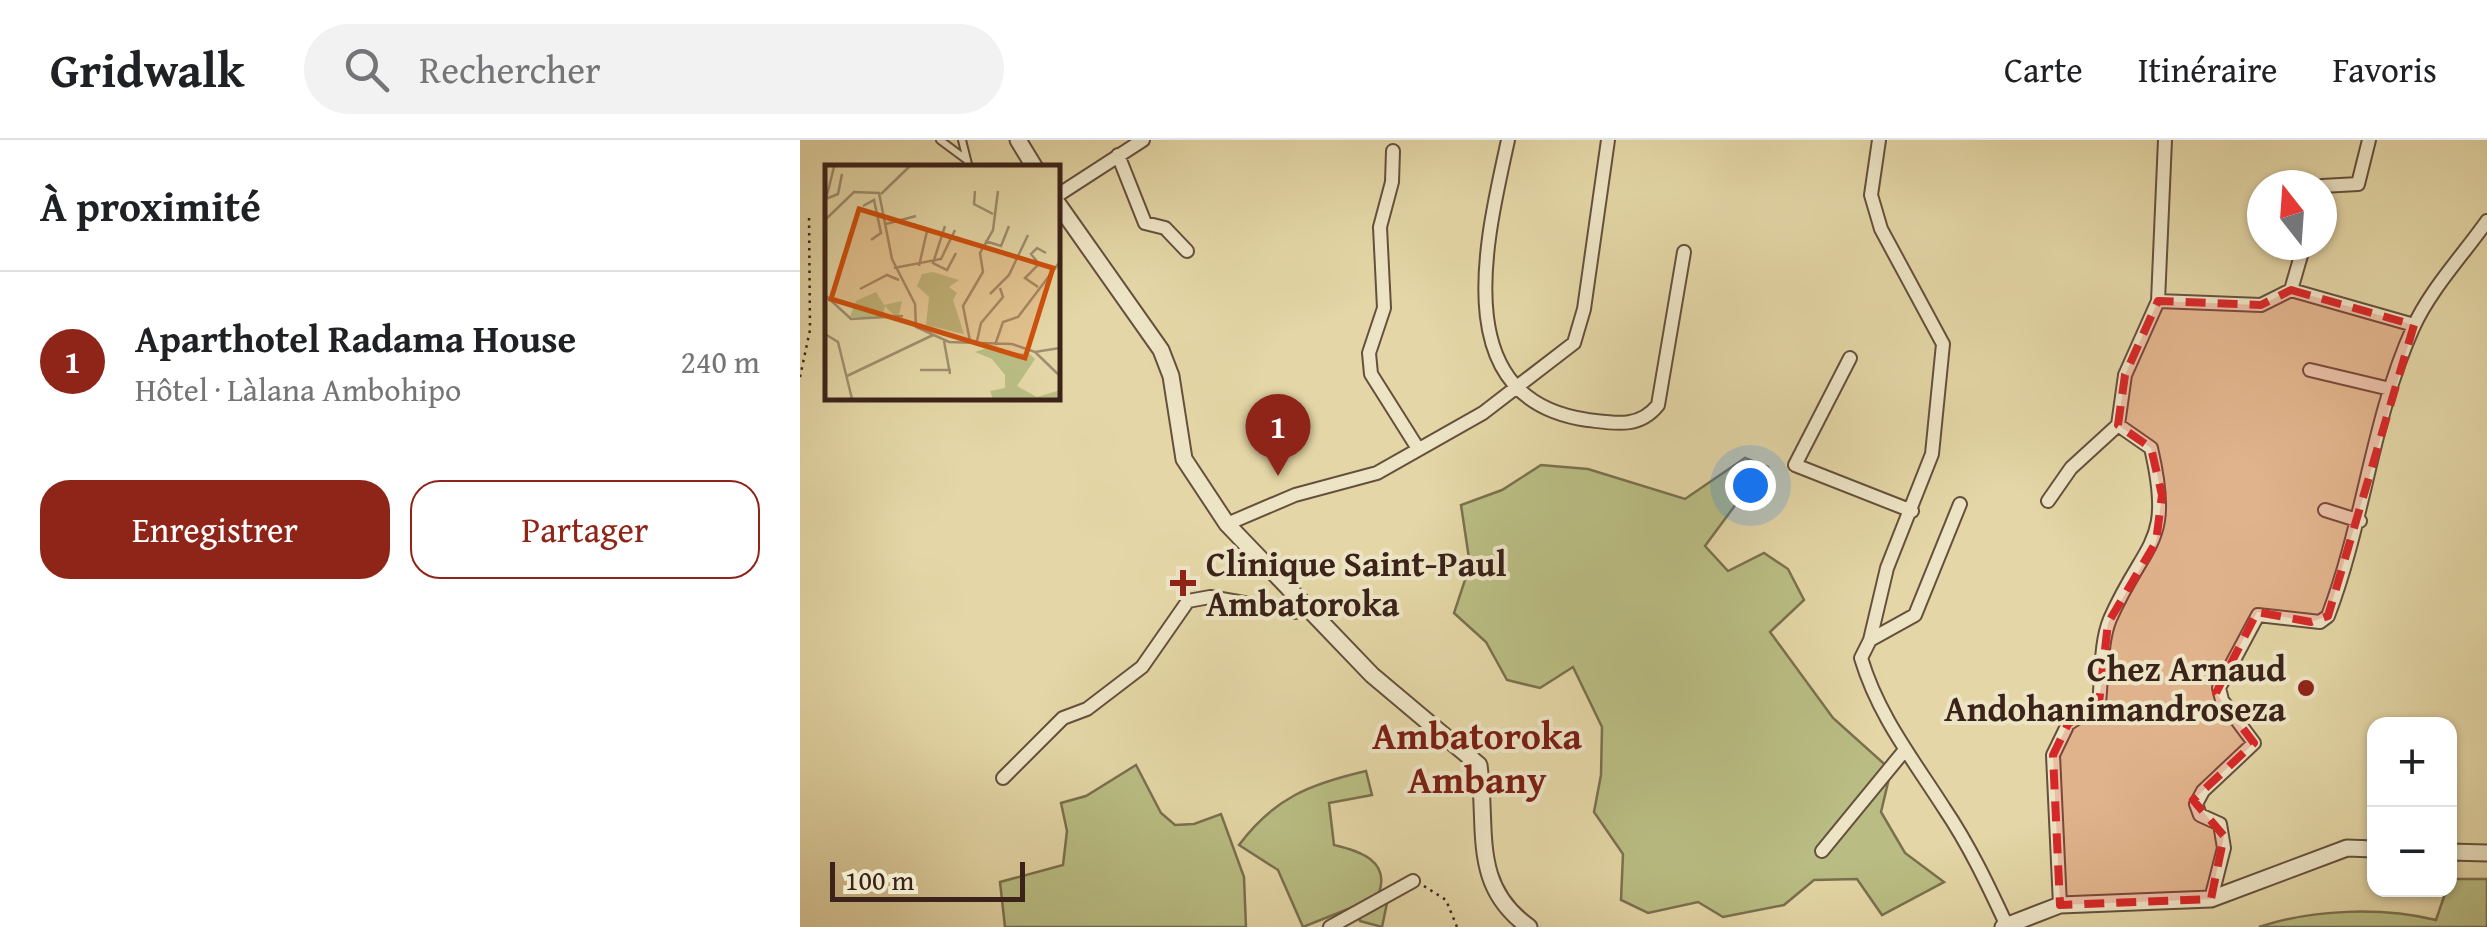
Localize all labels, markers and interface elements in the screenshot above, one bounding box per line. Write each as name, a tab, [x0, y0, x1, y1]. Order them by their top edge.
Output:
search box	[304, 24, 1004, 114]
text: Gridwalk	[50, 34, 244, 105]
text: Rechercher	[419, 41, 601, 97]
icon: search	[339, 42, 394, 97]
text: Carte	[2004, 44, 2083, 95]
text: Itinéraire	[2138, 44, 2278, 95]
text: Favoris	[2333, 44, 2437, 95]
inset map	[825, 165, 1060, 400]
north arrow	[2247, 170, 2337, 260]
text: À proximité	[40, 175, 261, 236]
text: Aparthotel Radama House	[135, 310, 576, 366]
text: 1	[64, 338, 81, 385]
text: 240 m	[681, 338, 760, 385]
text: Hôtel · Làlana Ambohipo	[135, 366, 461, 413]
pin: 1	[1246, 394, 1310, 476]
your location	[1725, 460, 1776, 511]
button: Enregistrer	[40, 480, 390, 579]
button: Partager	[410, 480, 760, 579]
place label: Clinique Saint-Paul Ambatoroka	[1206, 538, 1507, 629]
marker: Clinique Saint-Paul Ambatoroka	[1170, 570, 1196, 596]
place label: Chez Arnaud Andohanimandroseza	[1944, 643, 2287, 734]
marker: Chez Arnaud Andohanimandroseza	[2295, 677, 2317, 699]
district label: Ambatoroka Ambany	[1372, 707, 1582, 807]
map controls	[2367, 717, 2457, 897]
button: +	[2367, 717, 2457, 807]
button: −	[2367, 807, 2457, 897]
scale bar	[830, 857, 1025, 902]
text: 100 m	[845, 859, 914, 900]

